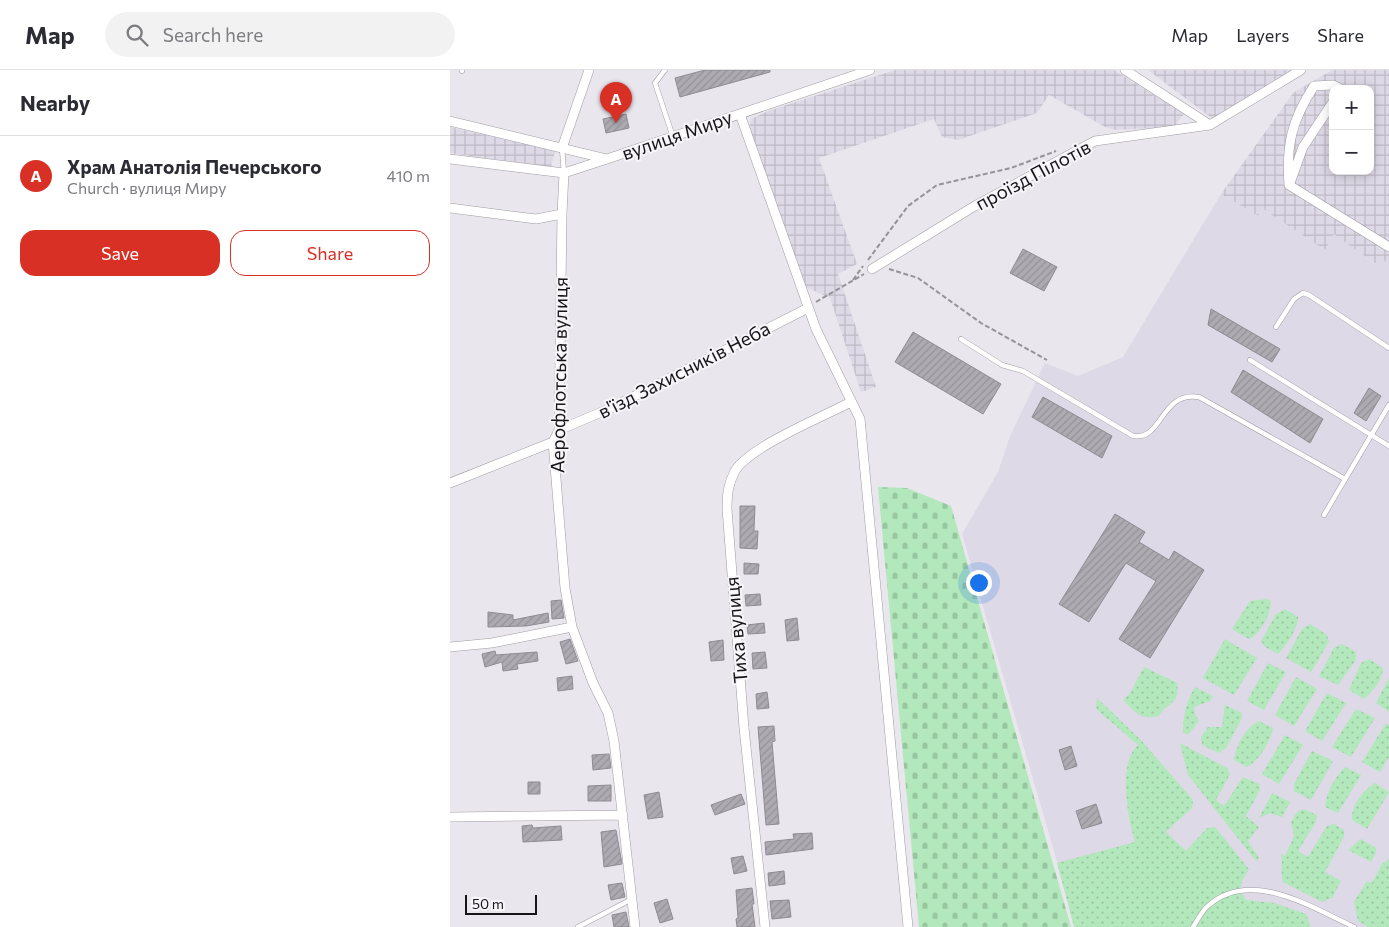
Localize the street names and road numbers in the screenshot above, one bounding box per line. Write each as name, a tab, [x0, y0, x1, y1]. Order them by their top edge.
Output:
street label: вулиця Миру	[618, 105, 735, 164]
street label: проїзд Пілотів	[971, 135, 1094, 215]
street label: Аерофлотська вулиця	[545, 277, 572, 473]
street label: в'їзд Захисників Неба	[594, 316, 774, 423]
street label: Тиха вулиця	[719, 576, 752, 684]

